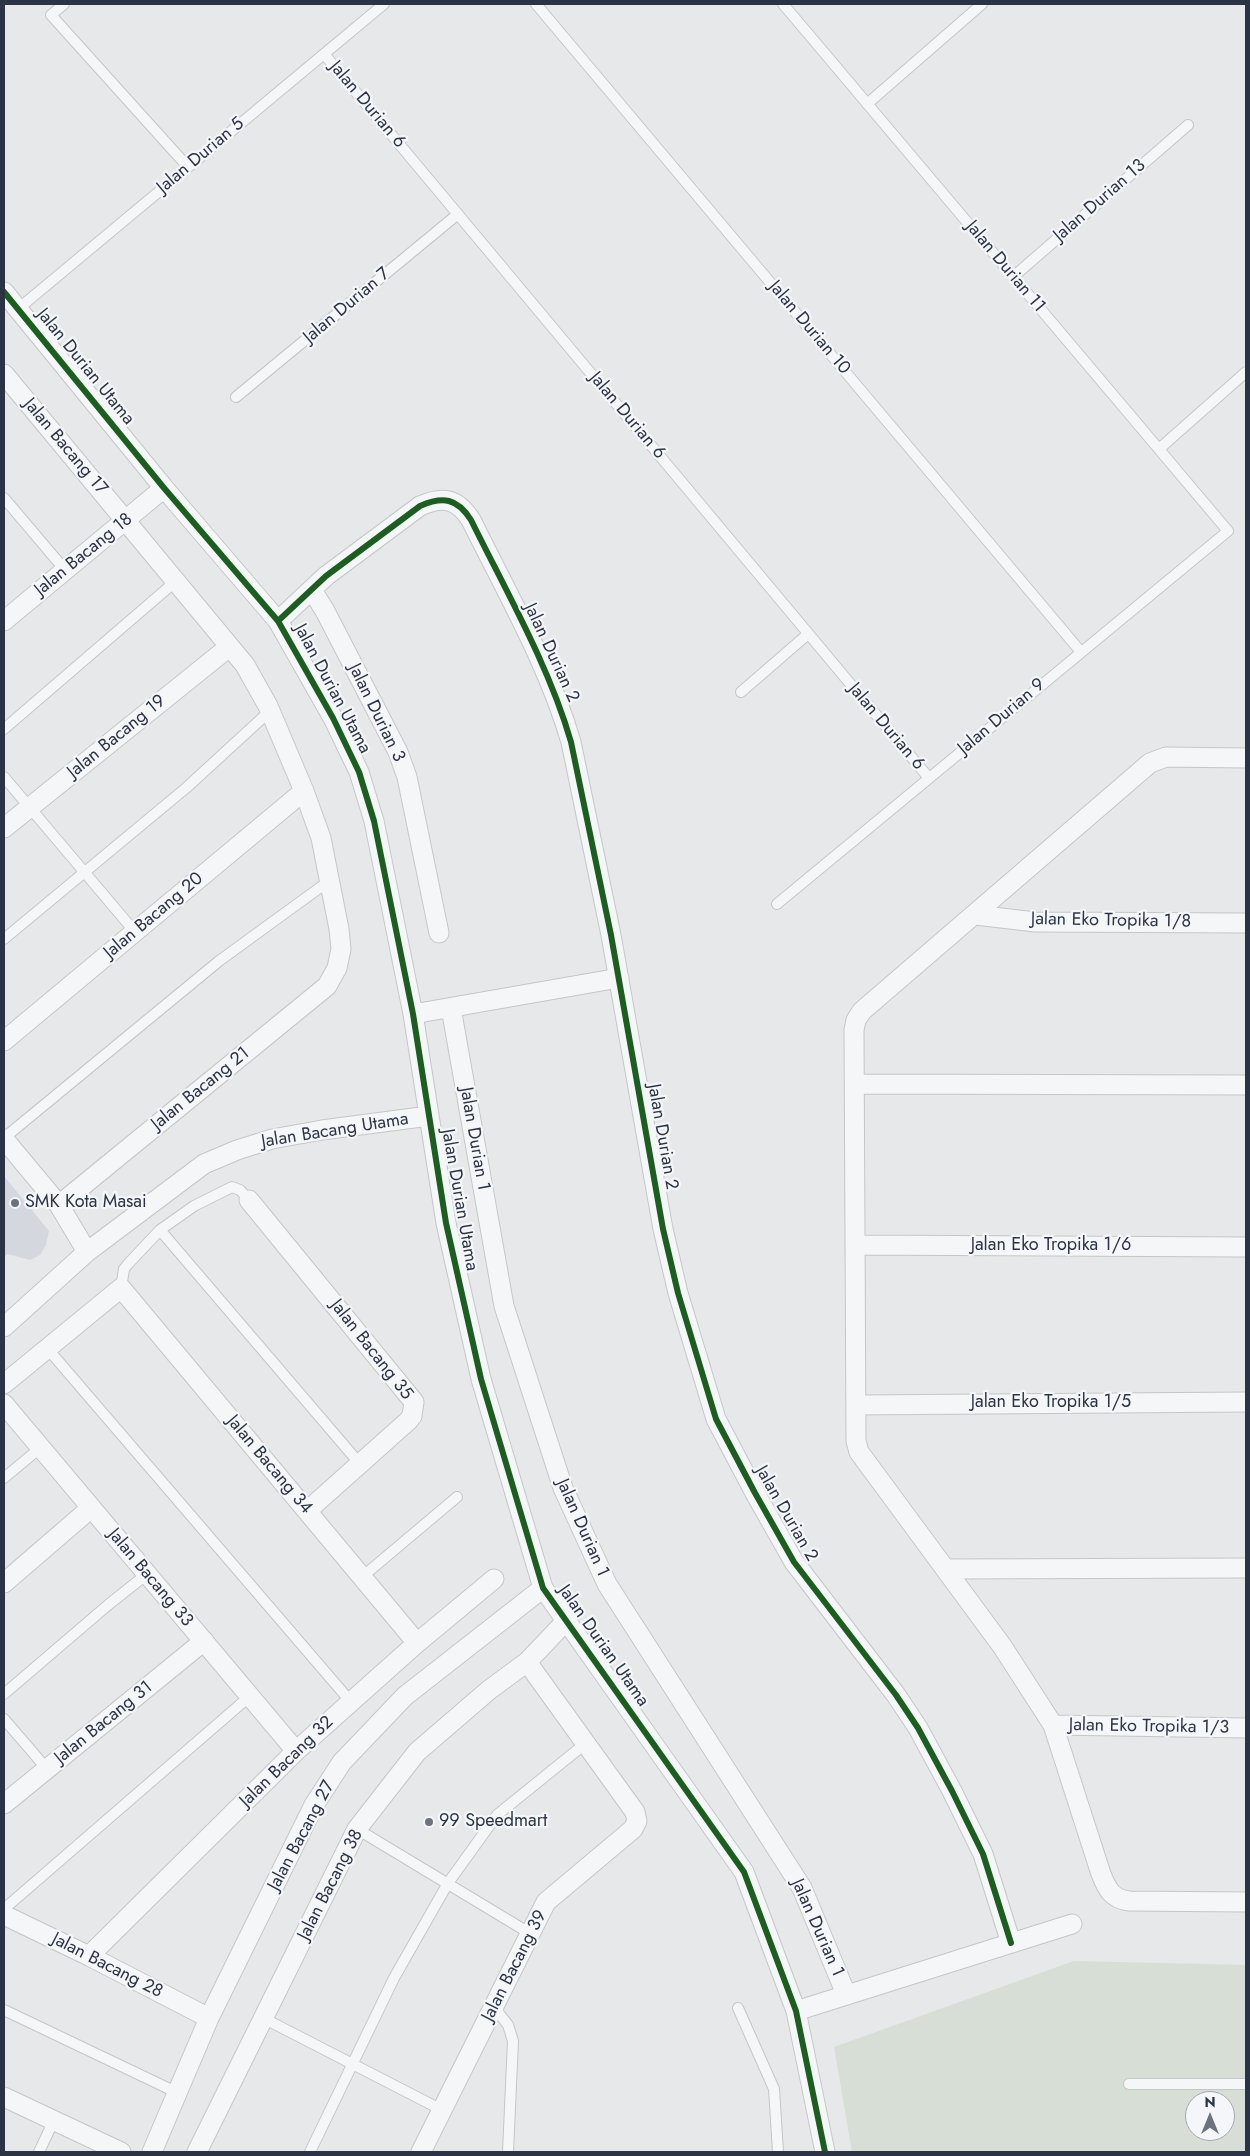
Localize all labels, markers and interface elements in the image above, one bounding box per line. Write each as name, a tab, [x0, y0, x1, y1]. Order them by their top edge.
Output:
street label: Jalan Durian 6	[324, 57, 410, 153]
street label: Jalan Durian 5	[153, 113, 249, 199]
street label: Jalan Durian 13	[1050, 155, 1150, 247]
street label: Jalan Durian 11	[960, 217, 1050, 317]
street label: Jalan Durian 7	[299, 264, 395, 348]
street label: Jalan Durian 10	[764, 277, 854, 379]
street label: Jalan Durian Utama	[31, 304, 139, 430]
street label: Jalan Durian 6	[584, 368, 670, 464]
street label: Jalan Bacang 17	[18, 394, 112, 500]
street label: Jalan Bacang 18	[31, 509, 137, 601]
street label: Jalan Durian 2	[519, 600, 583, 706]
street label: Jalan Durian Utama	[289, 621, 375, 757]
street label: Jalan Durian 3	[343, 660, 409, 766]
street label: Jalan Durian 9	[954, 674, 1050, 760]
street label: Jalan Durian 6	[843, 679, 929, 775]
street label: Jalan Bacang 19	[64, 691, 170, 783]
street label: Jalan Bacang 20	[100, 868, 208, 964]
street label: Jalan Eko Tropika 1/8	[1031, 909, 1191, 933]
street label: Jalan Bacang 21	[148, 1043, 254, 1135]
street label: Jalan Durian 2	[642, 1082, 682, 1192]
street label: Jalan Durian 1	[454, 1086, 494, 1192]
street label: Jalan Bacang Utama	[260, 1109, 410, 1153]
street label: Jalan Durian Utama	[436, 1127, 482, 1273]
place label: SMK Kota Masai	[25, 1192, 147, 1214]
marker: SMK Kota Masai	[9, 1197, 21, 1209]
street label: Jalan Eko Tropika 1/6	[971, 1235, 1131, 1257]
street label: Jalan Bacang 35	[325, 1295, 417, 1405]
street label: Jalan Eko Tropika 1/5	[971, 1392, 1131, 1414]
street label: Jalan Bacang 34	[222, 1411, 316, 1519]
street label: Jalan Durian 2	[750, 1462, 822, 1566]
street label: Jalan Durian 1	[551, 1476, 613, 1580]
street label: Jalan Bacang 33	[103, 1525, 197, 1631]
street label: Jalan Durian Utama	[553, 1581, 653, 1711]
street label: Jalan Bacang 31	[51, 1677, 157, 1769]
street label: Jalan Bacang 32	[236, 1712, 338, 1812]
street label: Jalan Eko Tropika 1/3	[1069, 1715, 1229, 1739]
street label: Jalan Bacang 27	[264, 1777, 340, 1895]
place label: 99 Speedmart	[439, 1811, 547, 1833]
marker: 99 Speedmart	[423, 1816, 435, 1828]
street label: Jalan Bacang 38	[294, 1826, 368, 1944]
street label: Jalan Durian 1	[786, 1876, 848, 1980]
street label: Jalan Bacang 39	[478, 1907, 552, 2025]
street label: Jalan Bacang 28	[48, 1929, 166, 2003]
north arrow	[1185, 2091, 1235, 2141]
text: N	[1204, 2092, 1216, 2112]

